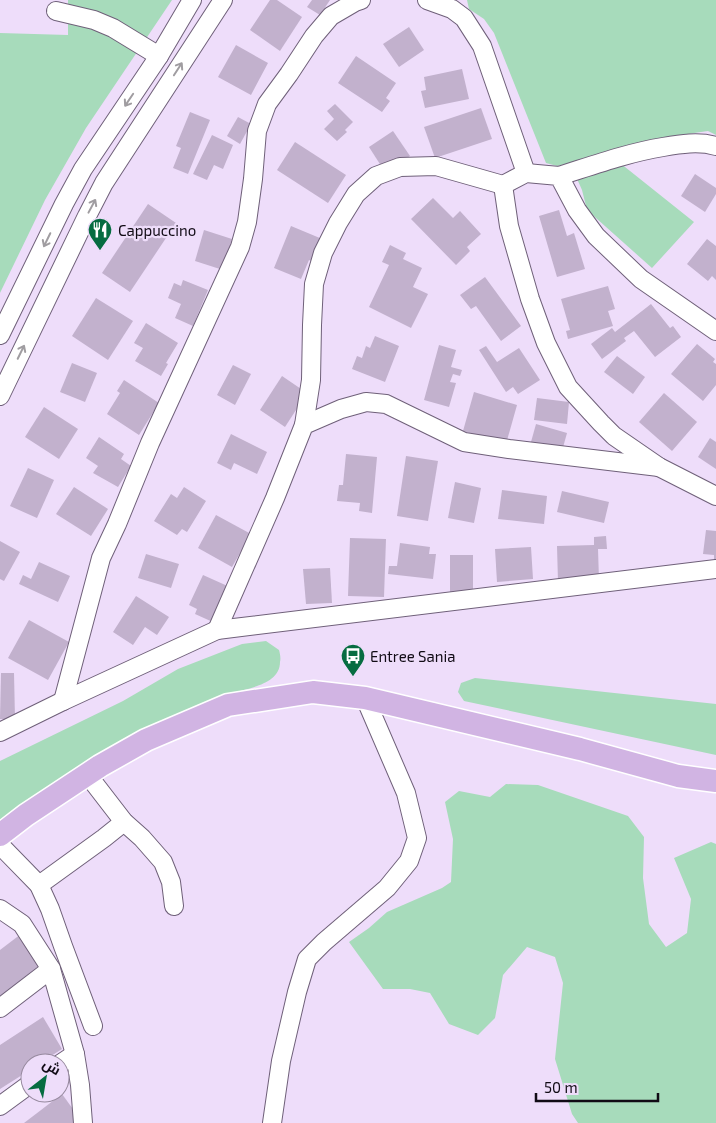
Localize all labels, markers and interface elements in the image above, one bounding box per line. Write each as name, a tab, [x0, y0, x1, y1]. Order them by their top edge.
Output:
one-way arrow	[173, 62, 183, 76]
one-way arrow	[124, 93, 134, 107]
one-way arrow	[88, 199, 97, 214]
restaurant icon: Cappuccino	[87, 217, 113, 251]
place label: Cappuccino	[118, 221, 196, 239]
one-way arrow	[41, 232, 51, 247]
one-way arrow	[16, 345, 26, 360]
bus stop icon: Entree Sania	[340, 643, 366, 677]
place label: Entree Sania	[370, 647, 455, 665]
north arrow	[20, 1053, 70, 1103]
text: ش	[39, 1055, 64, 1079]
scale bar	[536, 1070, 658, 1102]
text: 50 m	[544, 1078, 578, 1096]

